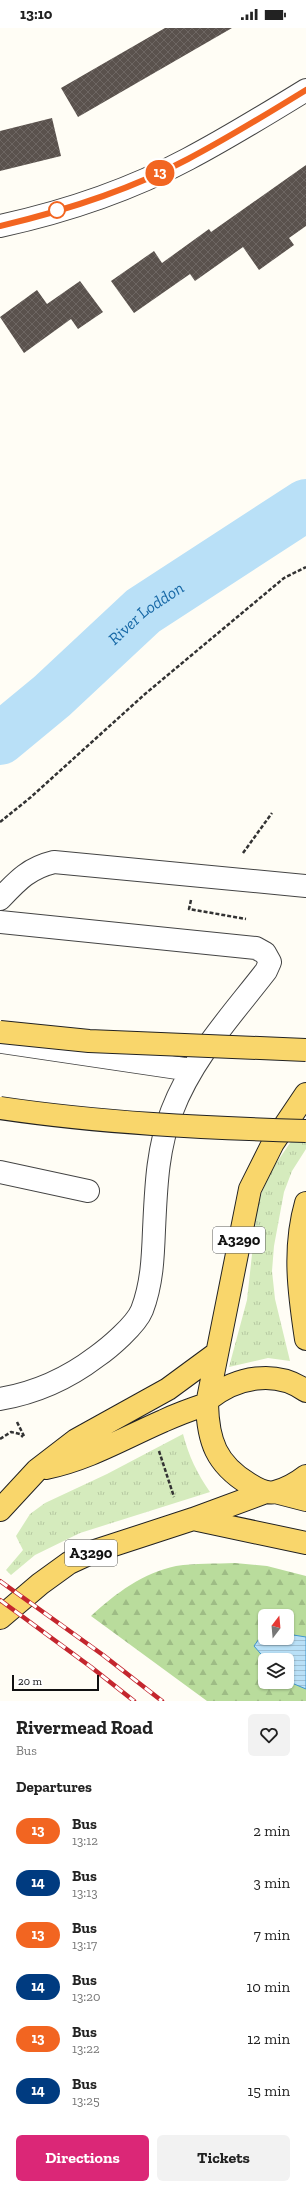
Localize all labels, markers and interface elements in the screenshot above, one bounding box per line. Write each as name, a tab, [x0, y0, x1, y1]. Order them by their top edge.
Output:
text: 13:10	[20, 5, 52, 23]
line badge: 13	[142, 160, 178, 186]
text: 13	[153, 164, 167, 181]
unlabelled marker	[48, 201, 66, 219]
water label: River Loddon	[104, 577, 187, 649]
road number: A3290	[213, 1227, 265, 1253]
road number: A3290	[65, 1540, 117, 1566]
north arrow	[258, 1609, 294, 1645]
map controls	[258, 1609, 294, 1689]
button: layers	[258, 1653, 294, 1689]
scale bar	[12, 1673, 99, 1692]
text: 20 m	[18, 1675, 42, 1688]
button: heart	[248, 1714, 290, 1756]
text: Rivermead Road	[16, 1716, 153, 1739]
text: Bus	[16, 1743, 37, 1758]
text: Departures	[16, 1778, 92, 1796]
text: Bus	[72, 1815, 97, 1833]
text: 13	[31, 1822, 45, 1839]
text: 2 min	[253, 1822, 290, 1840]
text: 13:12	[72, 1833, 98, 1848]
text: Bus	[72, 1867, 97, 1885]
text: 14	[31, 1874, 45, 1891]
text: 3 min	[254, 1874, 290, 1892]
text: 13:13	[72, 1885, 98, 1900]
text: Bus	[72, 1919, 97, 1937]
text: 13	[31, 1926, 45, 1943]
text: 7 min	[254, 1926, 290, 1944]
text: 13:17	[72, 1937, 97, 1952]
text: Bus	[72, 1971, 97, 1989]
text: 14	[31, 1978, 45, 1995]
text: 10 min	[246, 1978, 290, 1996]
text: 13:20	[72, 1989, 100, 2004]
text: Bus	[72, 2023, 97, 2041]
text: 13	[31, 2030, 45, 2047]
text: 12 min	[247, 2030, 290, 2048]
text: 13:22	[72, 2041, 100, 2056]
text: Bus	[72, 2075, 97, 2093]
text: 14	[31, 2082, 45, 2099]
text: 15 min	[247, 2082, 290, 2100]
text: 13:25	[72, 2093, 100, 2108]
button: Directions	[16, 2135, 149, 2181]
button: Tickets	[157, 2135, 290, 2181]

